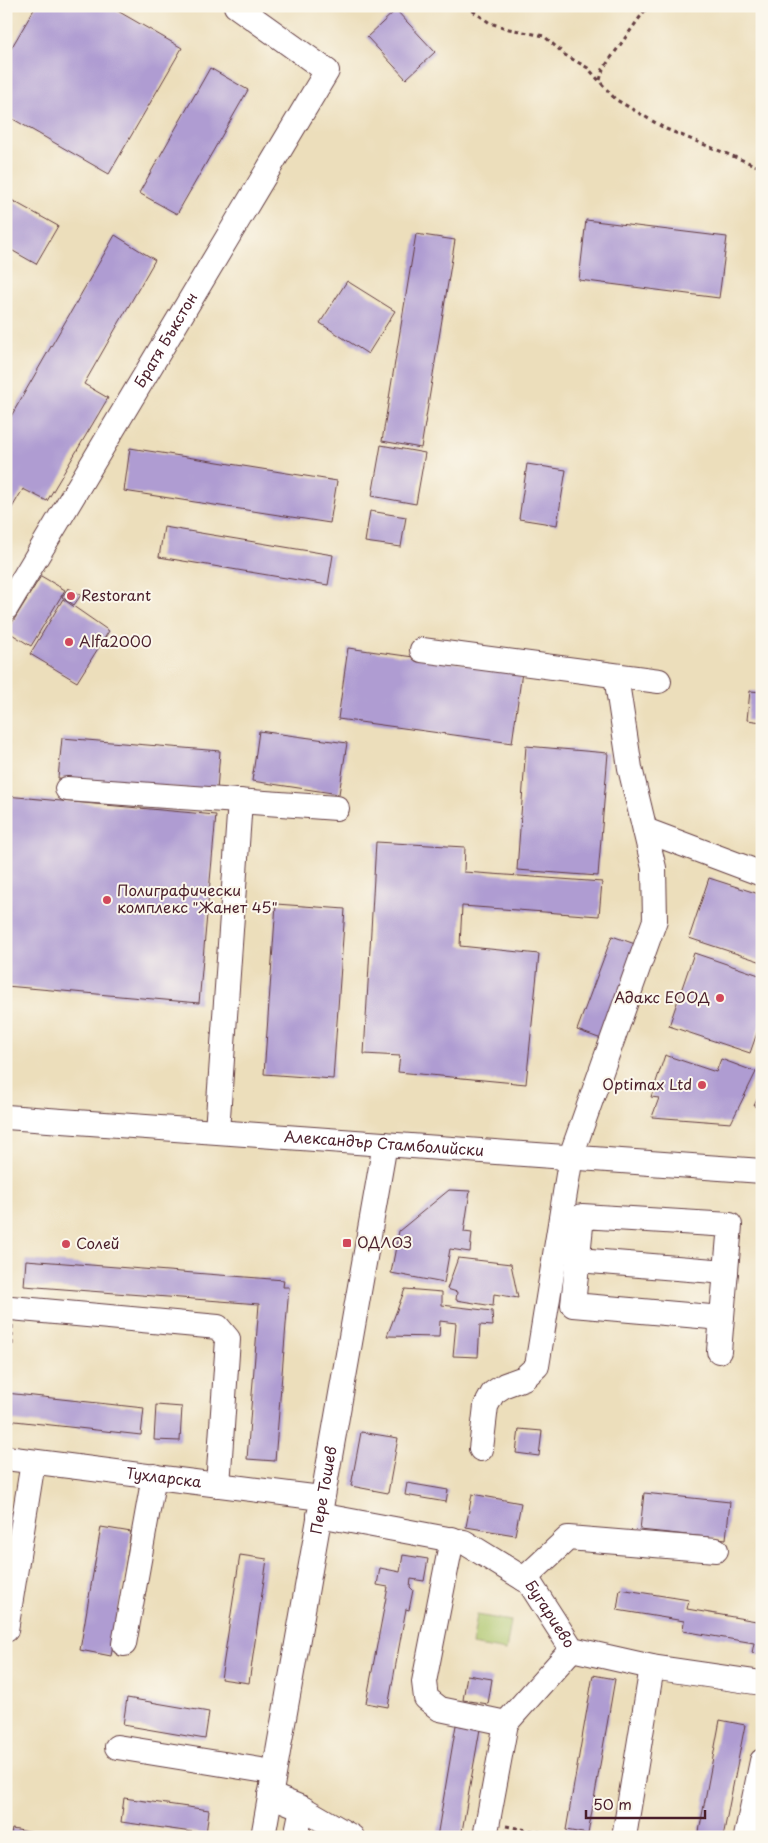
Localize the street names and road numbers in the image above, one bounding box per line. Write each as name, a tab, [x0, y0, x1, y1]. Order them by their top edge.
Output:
street label: Братя Бъкстон	[127, 287, 202, 392]
street label: Александър Стамболийски	[283, 1124, 485, 1161]
street label: Пере Тошев	[304, 1444, 342, 1536]
street label: Тухларска	[125, 1460, 204, 1493]
street label: Бугариево	[520, 1575, 581, 1652]

